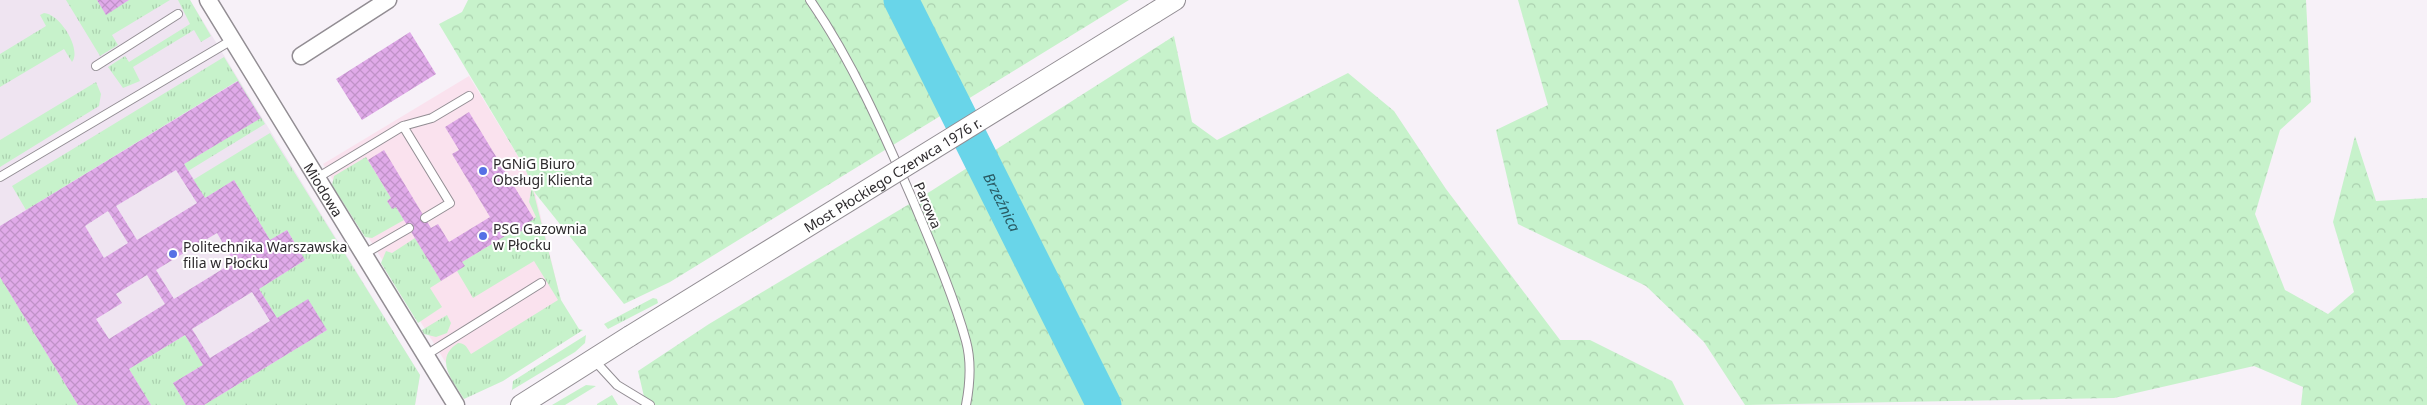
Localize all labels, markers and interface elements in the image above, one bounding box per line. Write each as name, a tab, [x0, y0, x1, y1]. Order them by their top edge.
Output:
street label: Most Płockiego Czerwca 1976 r.	[800, 112, 984, 236]
place label: PGNiG Biuro Obsługi Klienta	[493, 154, 593, 189]
street label: Miodowa	[300, 159, 348, 220]
marker: PGNiG Biuro Obsługi Klienta	[477, 165, 489, 177]
water label: Brzeźnica	[979, 169, 1026, 235]
street label: Parowa	[910, 179, 946, 231]
place label: PSG Gazownia w Płocku	[493, 219, 587, 254]
marker: PSG Gazownia w Płocku	[477, 230, 489, 242]
place label: Politechnika Warszawska filia w Płocku	[183, 237, 347, 272]
marker: Politechnika Warszawska filia w Płocku	[167, 248, 179, 260]

